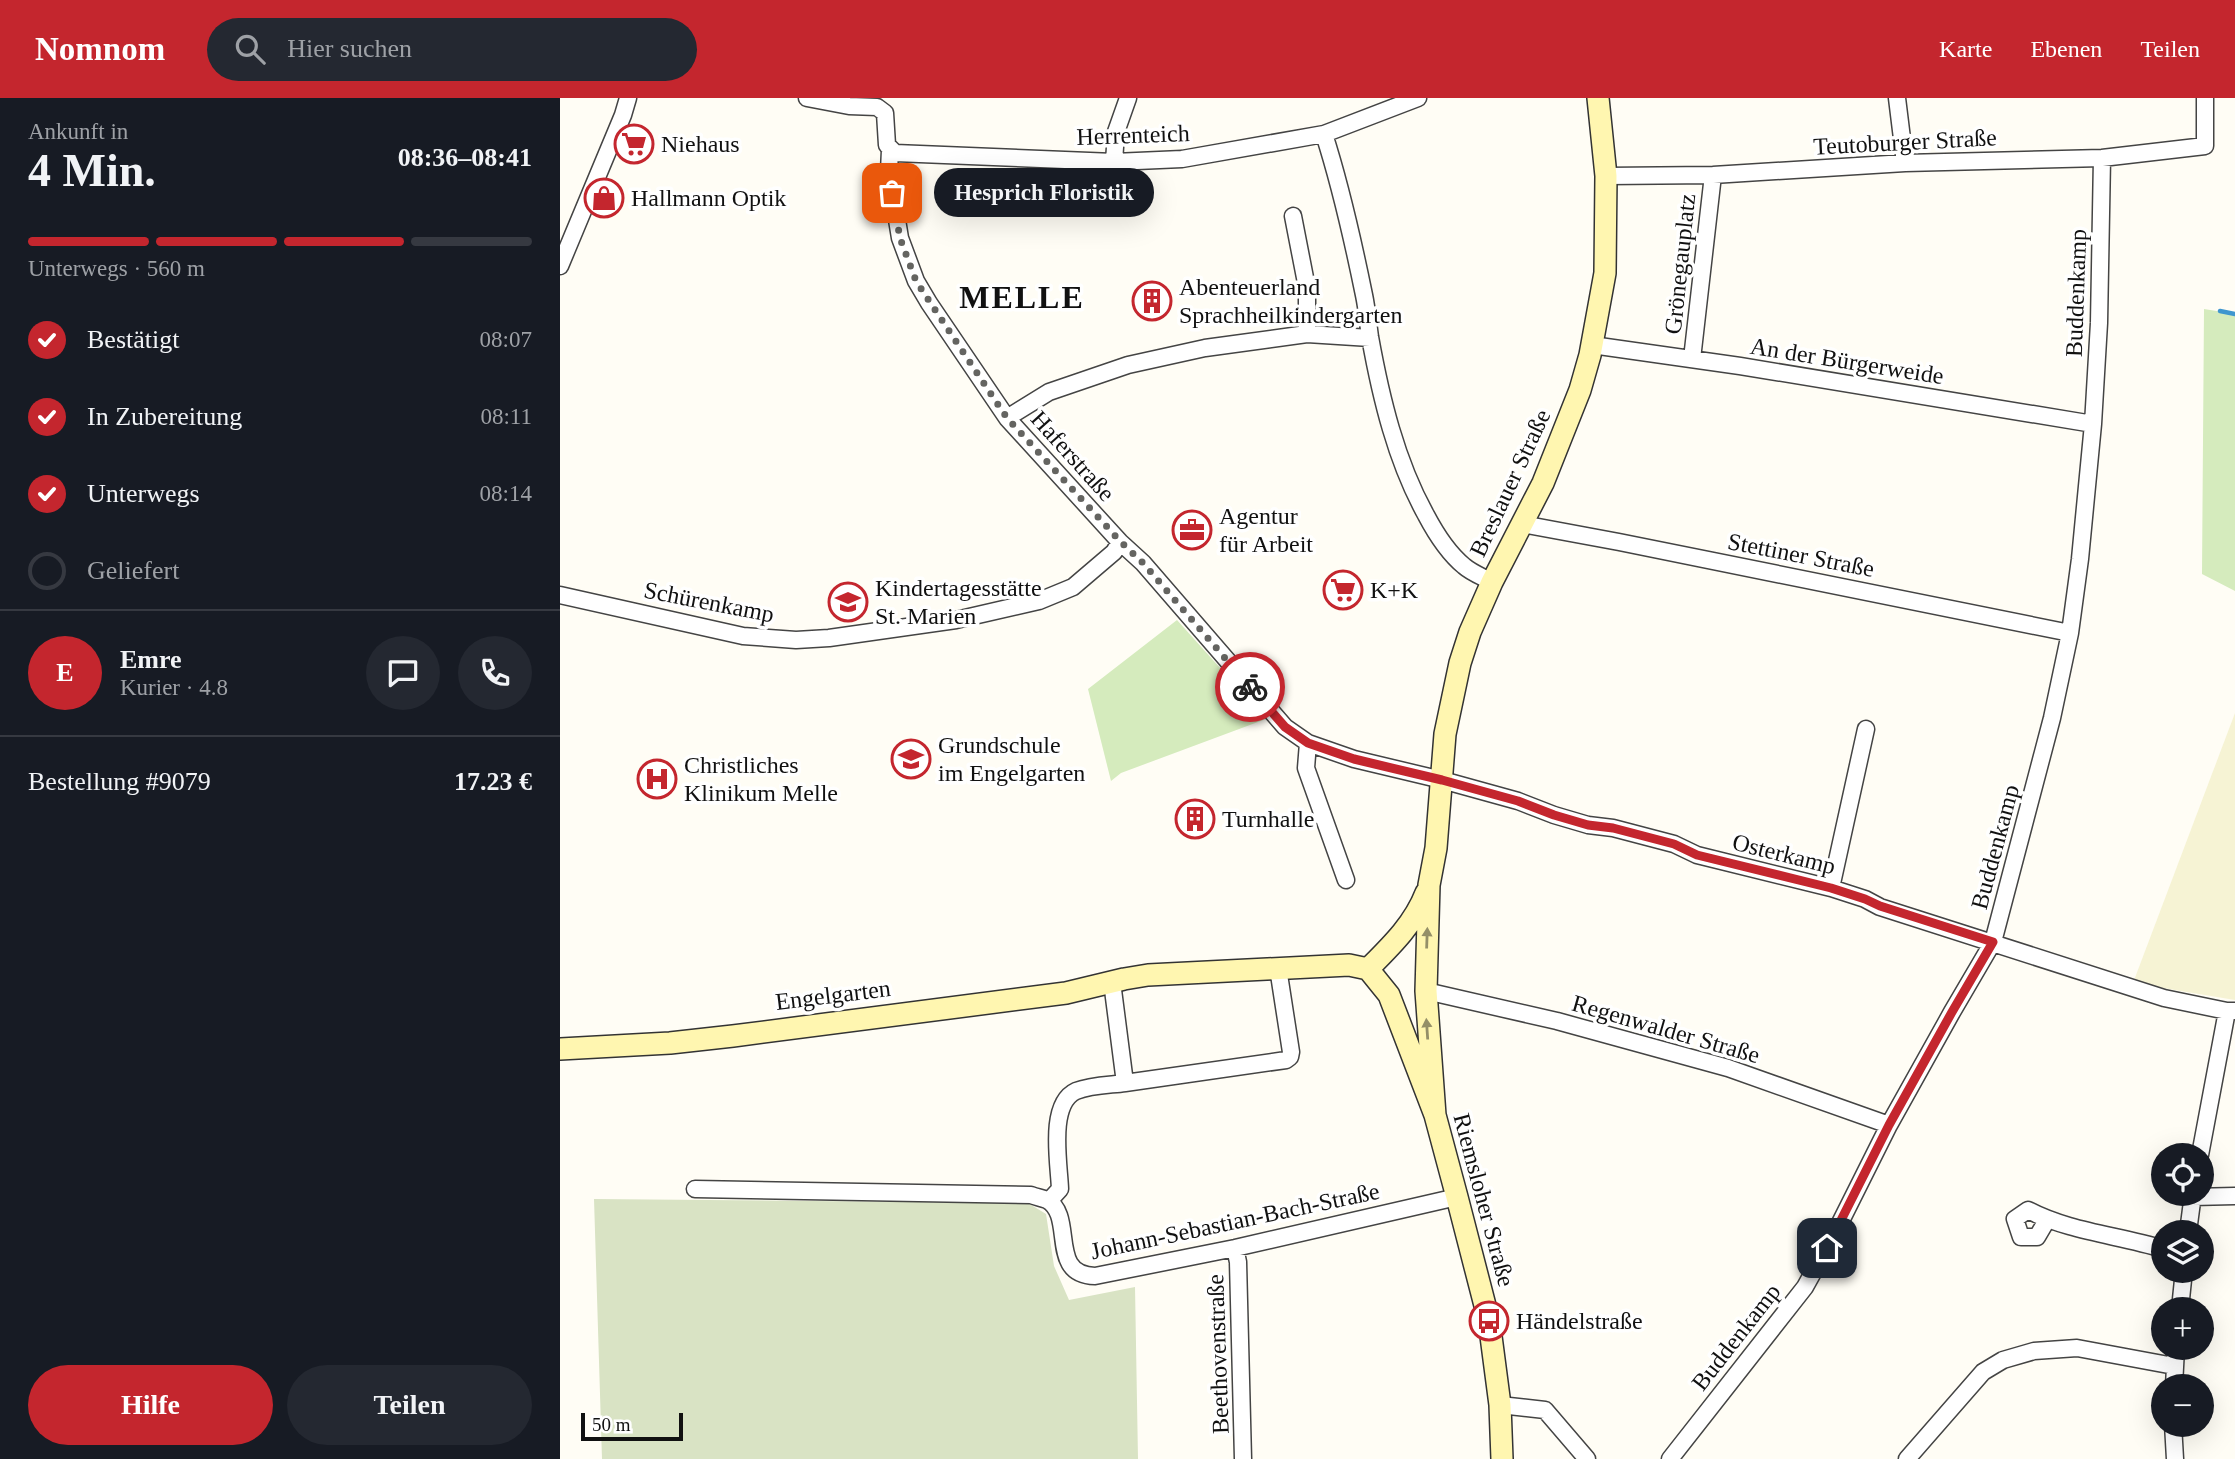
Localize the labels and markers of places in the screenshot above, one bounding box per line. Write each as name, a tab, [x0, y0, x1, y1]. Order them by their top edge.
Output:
supermarket icon: Niehaus	[613, 123, 655, 165]
place label: Niehaus	[661, 131, 740, 157]
pin	[862, 163, 922, 223]
callout: Hesprich Floristik	[934, 168, 1154, 217]
shop icon: Hallmann Optik	[583, 177, 625, 219]
place label: Hallmann Optik	[631, 185, 786, 211]
place label: Abenteuerland Sprachheilkindergarten	[1179, 274, 1402, 328]
building icon: Abenteuerland Sprachheilkindergarten	[1131, 280, 1173, 322]
place label: Agentur für Arbeit	[1219, 503, 1313, 557]
office icon: Agentur für Arbeit	[1171, 509, 1213, 551]
supermarket icon: K+K	[1322, 569, 1364, 611]
place label: Kindertagesstätte St. Marien	[875, 575, 1042, 629]
place label: K+K	[1370, 577, 1419, 603]
school or university icon: Kindertagesstätte St. Marien	[827, 581, 869, 623]
place label: Grundschule im Engelgarten	[938, 732, 1085, 786]
school or university icon: Grundschule im Engelgarten	[890, 738, 932, 780]
place label: Christliches Klinikum Melle	[684, 752, 838, 806]
hospital icon: Christliches Klinikum Melle	[636, 758, 678, 800]
building icon: Turnhalle	[1174, 798, 1216, 840]
place label: Turnhalle	[1222, 806, 1314, 832]
pin	[1797, 1218, 1857, 1278]
bus stop icon: Händelstraße	[1468, 1300, 1510, 1342]
place label: Händelstraße	[1516, 1308, 1643, 1334]

